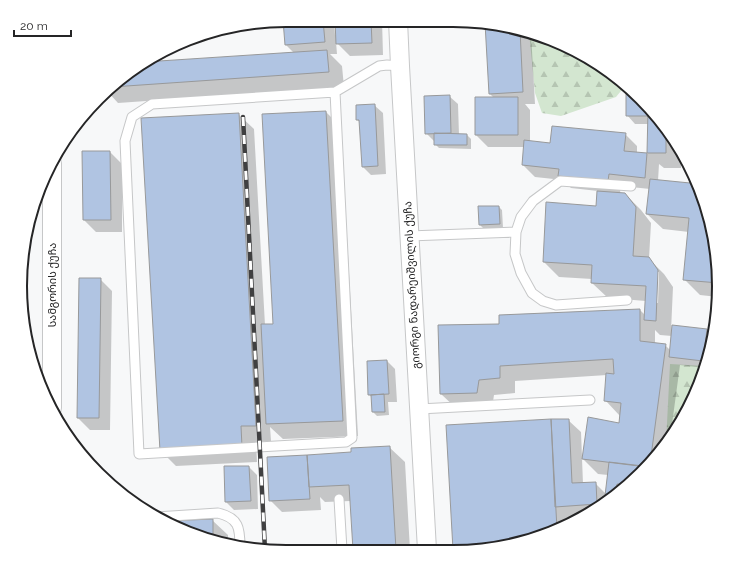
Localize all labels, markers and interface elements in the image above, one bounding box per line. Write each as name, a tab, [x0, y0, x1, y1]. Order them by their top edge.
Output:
scale bar	[14, 12, 71, 38]
text: 20 m	[20, 19, 48, 33]
street label: გიორგი ნადარეიშვილის ქუჩა	[401, 201, 423, 369]
street label: სამგორის ქუჩა	[46, 243, 59, 327]

